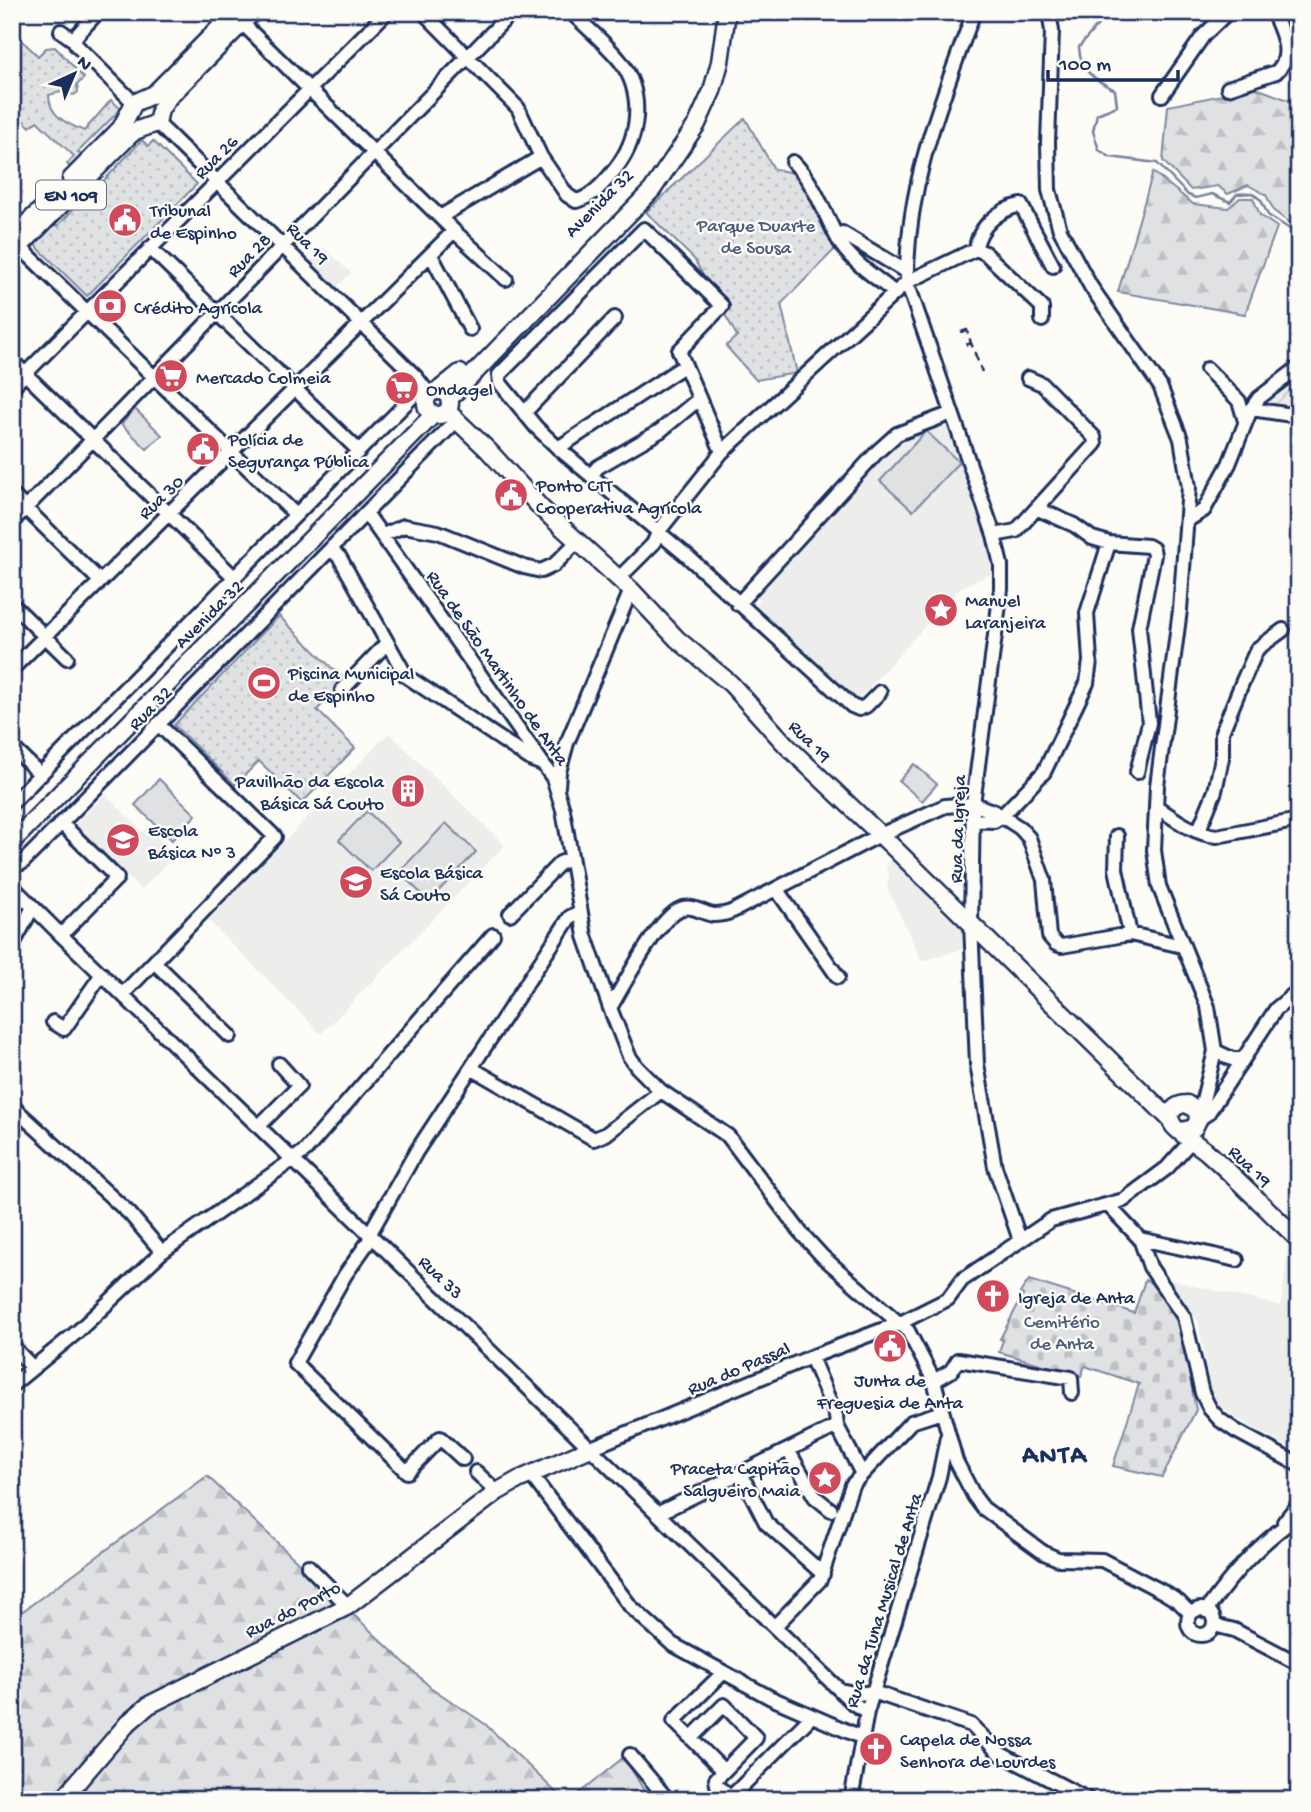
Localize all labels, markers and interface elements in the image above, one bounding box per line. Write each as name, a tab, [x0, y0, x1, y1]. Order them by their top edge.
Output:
north arrow	[38, 38, 108, 108]
scale bar	[1048, 38, 1178, 82]
text: N	[71, 52, 96, 77]
text: 100 m	[1058, 54, 1111, 79]
street label: Rua 26	[191, 131, 245, 185]
street label: Avenida 32	[561, 165, 640, 244]
road number: EN 109	[36, 180, 106, 210]
public building icon: Tribunal de Espinho	[106, 201, 144, 239]
place label: Tribunal de Espinho	[149, 201, 237, 246]
park label: Parque Duarte de Sousa	[696, 216, 815, 261]
street label: Rua 19	[280, 218, 333, 271]
street label: Rua 28	[223, 229, 278, 284]
bank icon: Crédito Agrícola	[91, 287, 129, 325]
place label: Crédito Agrícola	[134, 298, 264, 321]
supermarket icon: Mercado Colmeia	[152, 357, 190, 395]
place label: Mercado Colmeia	[196, 368, 332, 391]
supermarket icon: Ondagel	[383, 369, 421, 407]
place label: Ondagel	[426, 380, 493, 403]
public building icon: Polícia de Segurança Pública	[184, 430, 222, 468]
place label: Polícia de Segurança Pública	[227, 430, 370, 475]
street label: Rua 30	[135, 471, 190, 526]
public building icon: Ponto CTT Cooperativa Agrícola	[492, 476, 530, 514]
place label: Ponto CTT Cooperativa Agrícola	[535, 476, 703, 521]
street label: Rua de São Martinho de Anta	[420, 567, 573, 772]
street label: Avenida 32	[171, 576, 250, 655]
place icon: Manuel Laranjeira	[922, 591, 960, 629]
place label: Manuel Laranjeira	[965, 591, 1047, 636]
sports icon: Piscina Municipal de Espinho	[245, 664, 283, 702]
place label: Piscina Municipal de Espinho	[287, 664, 414, 709]
street label: Rua 32	[125, 682, 178, 737]
street label: Rua 19	[782, 716, 835, 769]
place label: Pavilhão da Escola Básica Sá Couto	[234, 772, 385, 817]
building icon: Pavilhão da Escola Básica Sá Couto	[389, 772, 427, 810]
street label: Rua da Igreja	[946, 773, 973, 884]
school or university icon: Escola Básica Nº 3	[104, 821, 142, 859]
place label: Escola Básica Nº 3	[147, 821, 236, 866]
school or university icon: Escola Básica Sá Couto	[337, 863, 375, 901]
place label: Escola Básica Sá Couto	[380, 863, 484, 908]
street label: Rua 19	[1222, 1141, 1275, 1194]
street label: Rua 33	[412, 1252, 467, 1306]
church icon: Igreja de Anta	[974, 1277, 1012, 1315]
place label: Igreja de Anta	[1018, 1288, 1136, 1311]
park label: Cemitério de Anta	[1024, 1312, 1100, 1357]
public building icon: Junta de Freguesia de Anta	[871, 1327, 909, 1365]
street label: Rua do Passal	[685, 1338, 794, 1402]
place label: Junta de Freguesia de Anta	[816, 1371, 964, 1416]
district label: ANTA	[1021, 1442, 1088, 1473]
place label: Praceta Capitão Salgueiro Maia	[670, 1459, 801, 1504]
place icon: Praceta Capitão Salgueiro Maia	[806, 1459, 844, 1497]
street label: Rua da Tuna Musical de Anta	[842, 1490, 929, 1711]
street label: Rua do Porto	[242, 1577, 345, 1645]
church icon: Capela de Nossa Senhora de Lourdes	[857, 1730, 895, 1768]
place label: Capela de Nossa Senhora de Lourdes	[900, 1730, 1056, 1775]

